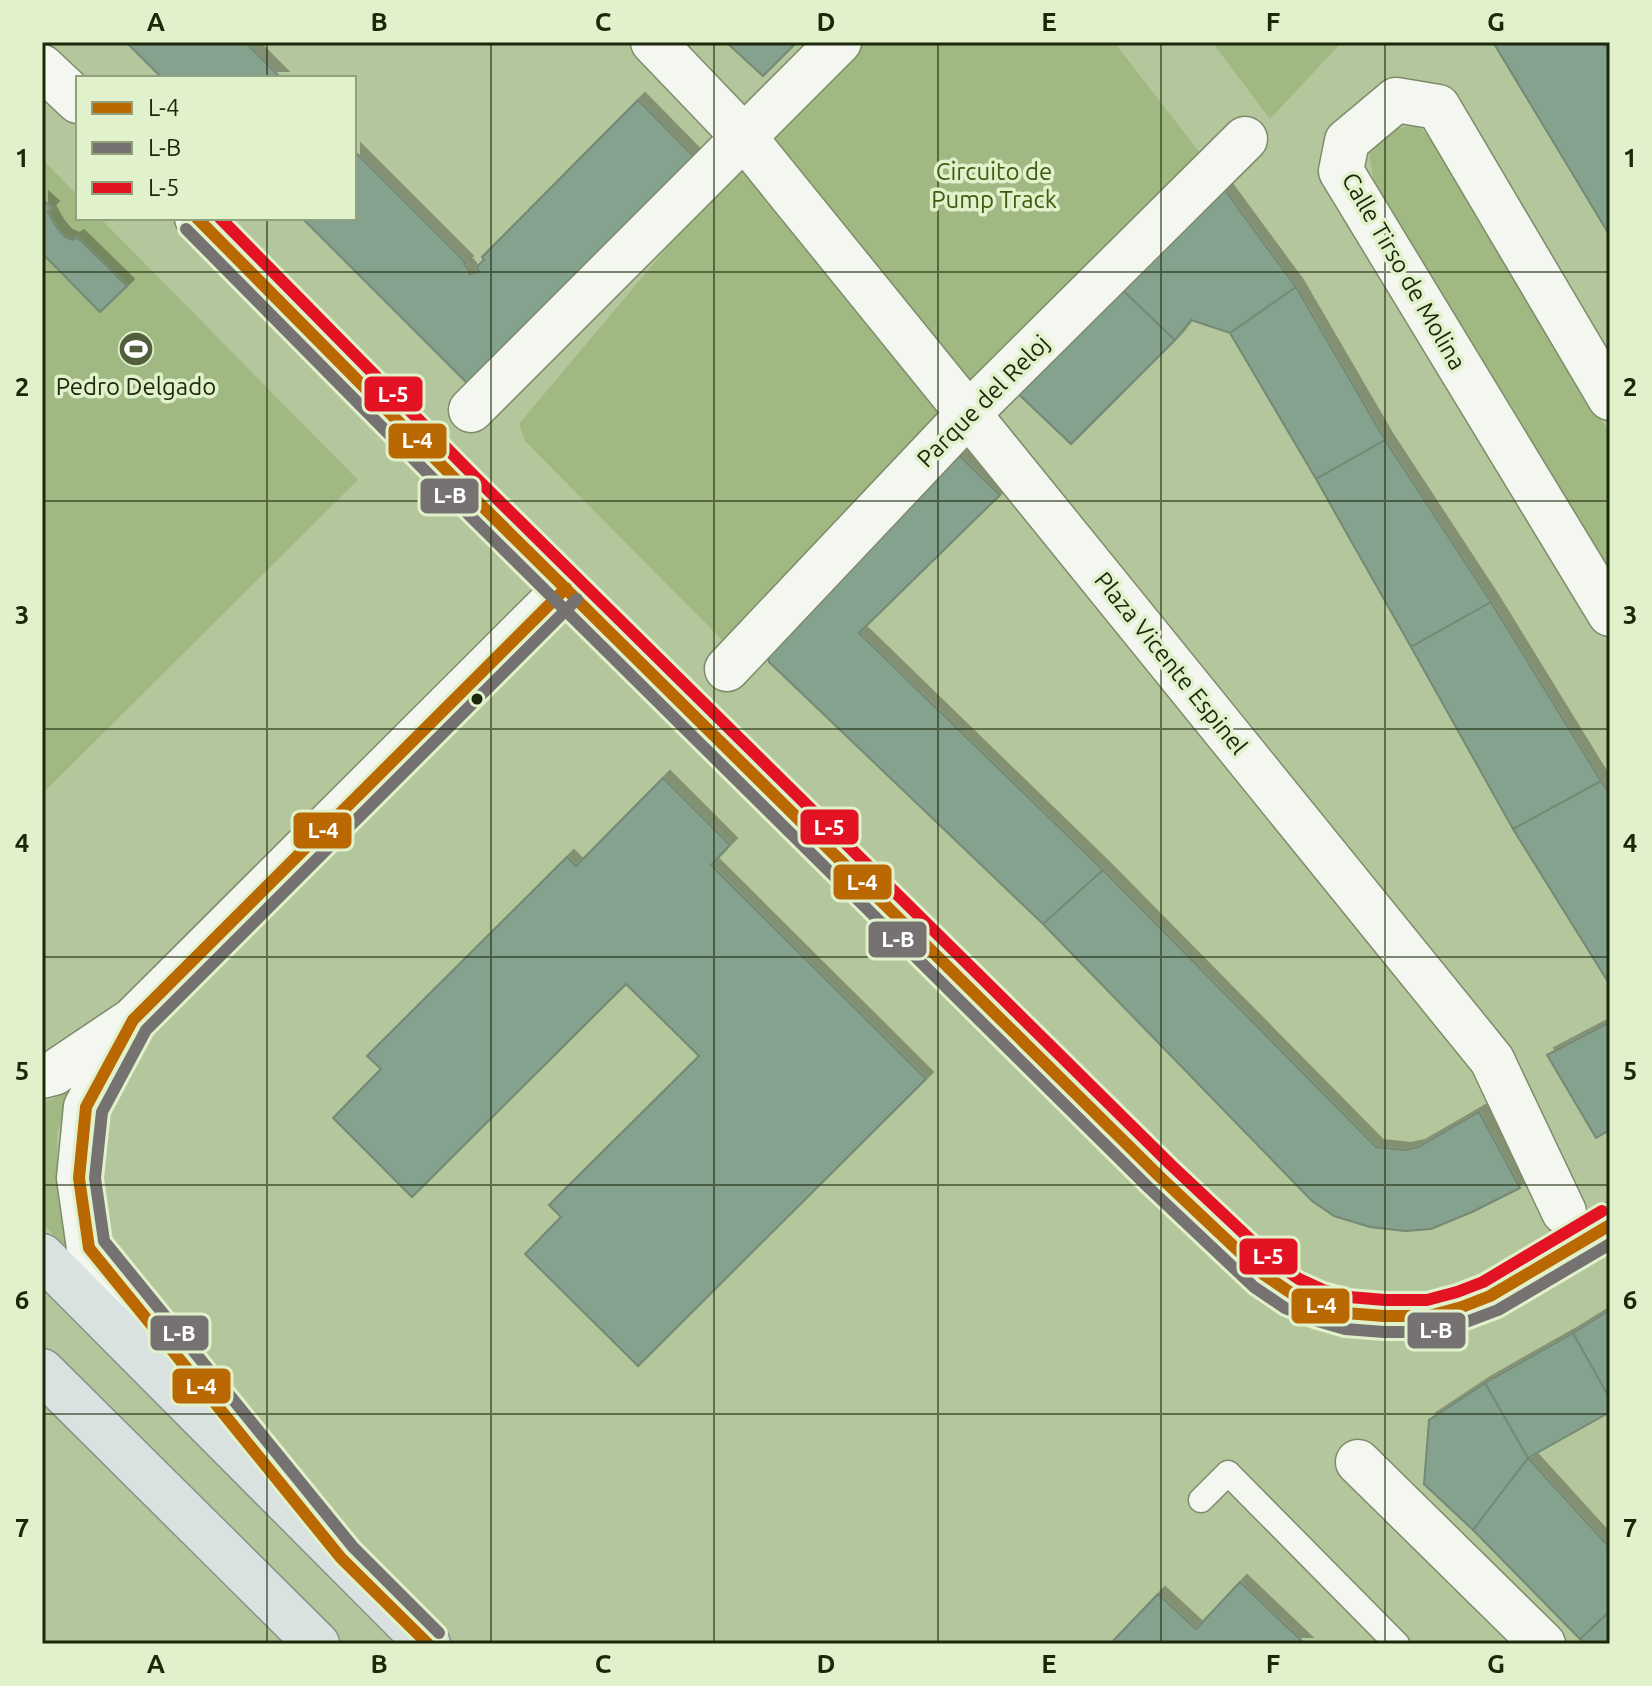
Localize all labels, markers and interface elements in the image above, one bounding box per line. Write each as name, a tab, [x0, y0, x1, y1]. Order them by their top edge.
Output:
text: A	[147, 7, 166, 36]
text: B	[370, 7, 388, 36]
text: C	[595, 7, 612, 36]
text: D	[817, 7, 835, 36]
text: E	[1041, 7, 1057, 36]
text: F	[1266, 7, 1280, 36]
text: G	[1487, 7, 1505, 36]
legend	[76, 76, 356, 220]
text: L-4	[148, 94, 179, 121]
text: L-B	[148, 134, 181, 161]
text: 1	[15, 143, 29, 172]
text: 1	[1623, 143, 1637, 172]
park label: Circuito de Pump Track	[931, 158, 1057, 213]
street label: Calle Tirso de Molina	[1337, 168, 1471, 374]
text: L-5	[148, 174, 179, 201]
street label: Parque del Reloj	[911, 329, 1055, 473]
sports icon: Pedro Delgado	[117, 330, 155, 368]
text: 2	[15, 372, 29, 401]
text: 2	[1623, 372, 1637, 401]
place label: Pedro Delgado	[56, 373, 216, 400]
line badge: L-5	[363, 375, 424, 413]
text: L-5	[377, 381, 409, 406]
line badge: L-4	[387, 422, 448, 460]
text: L-4	[401, 427, 433, 452]
line badge: L-B	[419, 477, 480, 515]
text: L-B	[433, 482, 467, 507]
street label: Plaza Vicente Espinel	[1089, 566, 1253, 760]
text: 3	[15, 600, 29, 629]
text: 3	[1623, 600, 1637, 629]
unlabelled marker	[469, 691, 485, 707]
line badge: L-5	[799, 808, 860, 846]
line badge: L-4	[292, 811, 353, 850]
text: L-5	[813, 814, 845, 839]
text: L-4	[307, 817, 339, 842]
text: 4	[15, 828, 29, 857]
text: 4	[1623, 828, 1637, 857]
line badge: L-4	[832, 863, 893, 901]
text: L-4	[846, 869, 878, 894]
line badge: L-B	[867, 920, 928, 959]
text: L-B	[881, 926, 915, 951]
text: 5	[15, 1056, 29, 1085]
text: 5	[1623, 1056, 1637, 1085]
line badge: L-5	[1238, 1237, 1299, 1276]
text: L-5	[1252, 1243, 1284, 1268]
text: 6	[15, 1285, 29, 1314]
text: 6	[1623, 1285, 1637, 1314]
line badge: L-4	[1290, 1287, 1351, 1325]
text: L-4	[1305, 1292, 1337, 1317]
line badge: L-B	[1406, 1311, 1467, 1350]
line badge: L-B	[149, 1314, 210, 1352]
text: L-B	[1419, 1317, 1453, 1342]
text: L-B	[162, 1320, 196, 1345]
line badge: L-4	[171, 1367, 232, 1405]
text: L-4	[185, 1373, 217, 1398]
text: 7	[15, 1513, 29, 1542]
text: 7	[1623, 1513, 1637, 1542]
text: A	[147, 1649, 166, 1678]
text: B	[370, 1649, 388, 1678]
text: C	[595, 1649, 612, 1678]
text: D	[817, 1649, 835, 1678]
text: E	[1041, 1649, 1057, 1678]
text: F	[1266, 1649, 1280, 1678]
text: G	[1487, 1649, 1505, 1678]

